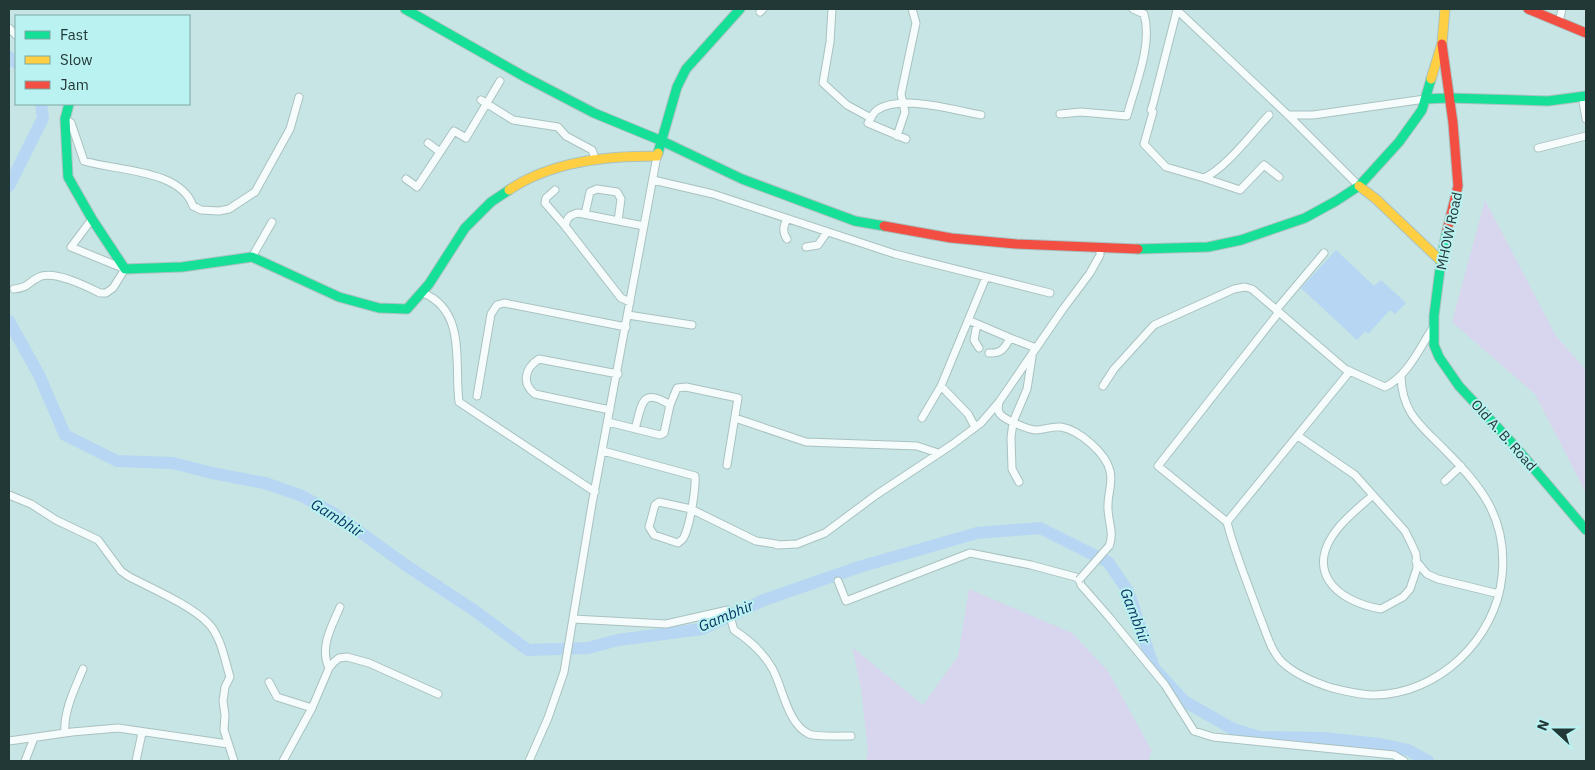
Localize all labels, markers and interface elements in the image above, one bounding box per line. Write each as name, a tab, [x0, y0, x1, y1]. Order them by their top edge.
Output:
legend	[15, 15, 190, 105]
text: Fast	[60, 25, 88, 44]
text: Slow	[60, 50, 93, 69]
text: Jam	[60, 75, 89, 94]
street label: MHOW Road	[1432, 190, 1466, 272]
street label: Old A. B. Road	[1467, 396, 1541, 474]
water label: Gambhir	[308, 494, 367, 541]
water label: Gambhir	[1116, 585, 1155, 647]
water label: Gambhir	[695, 595, 757, 636]
north arrow	[1530, 705, 1580, 755]
text: N	[1533, 717, 1553, 733]

